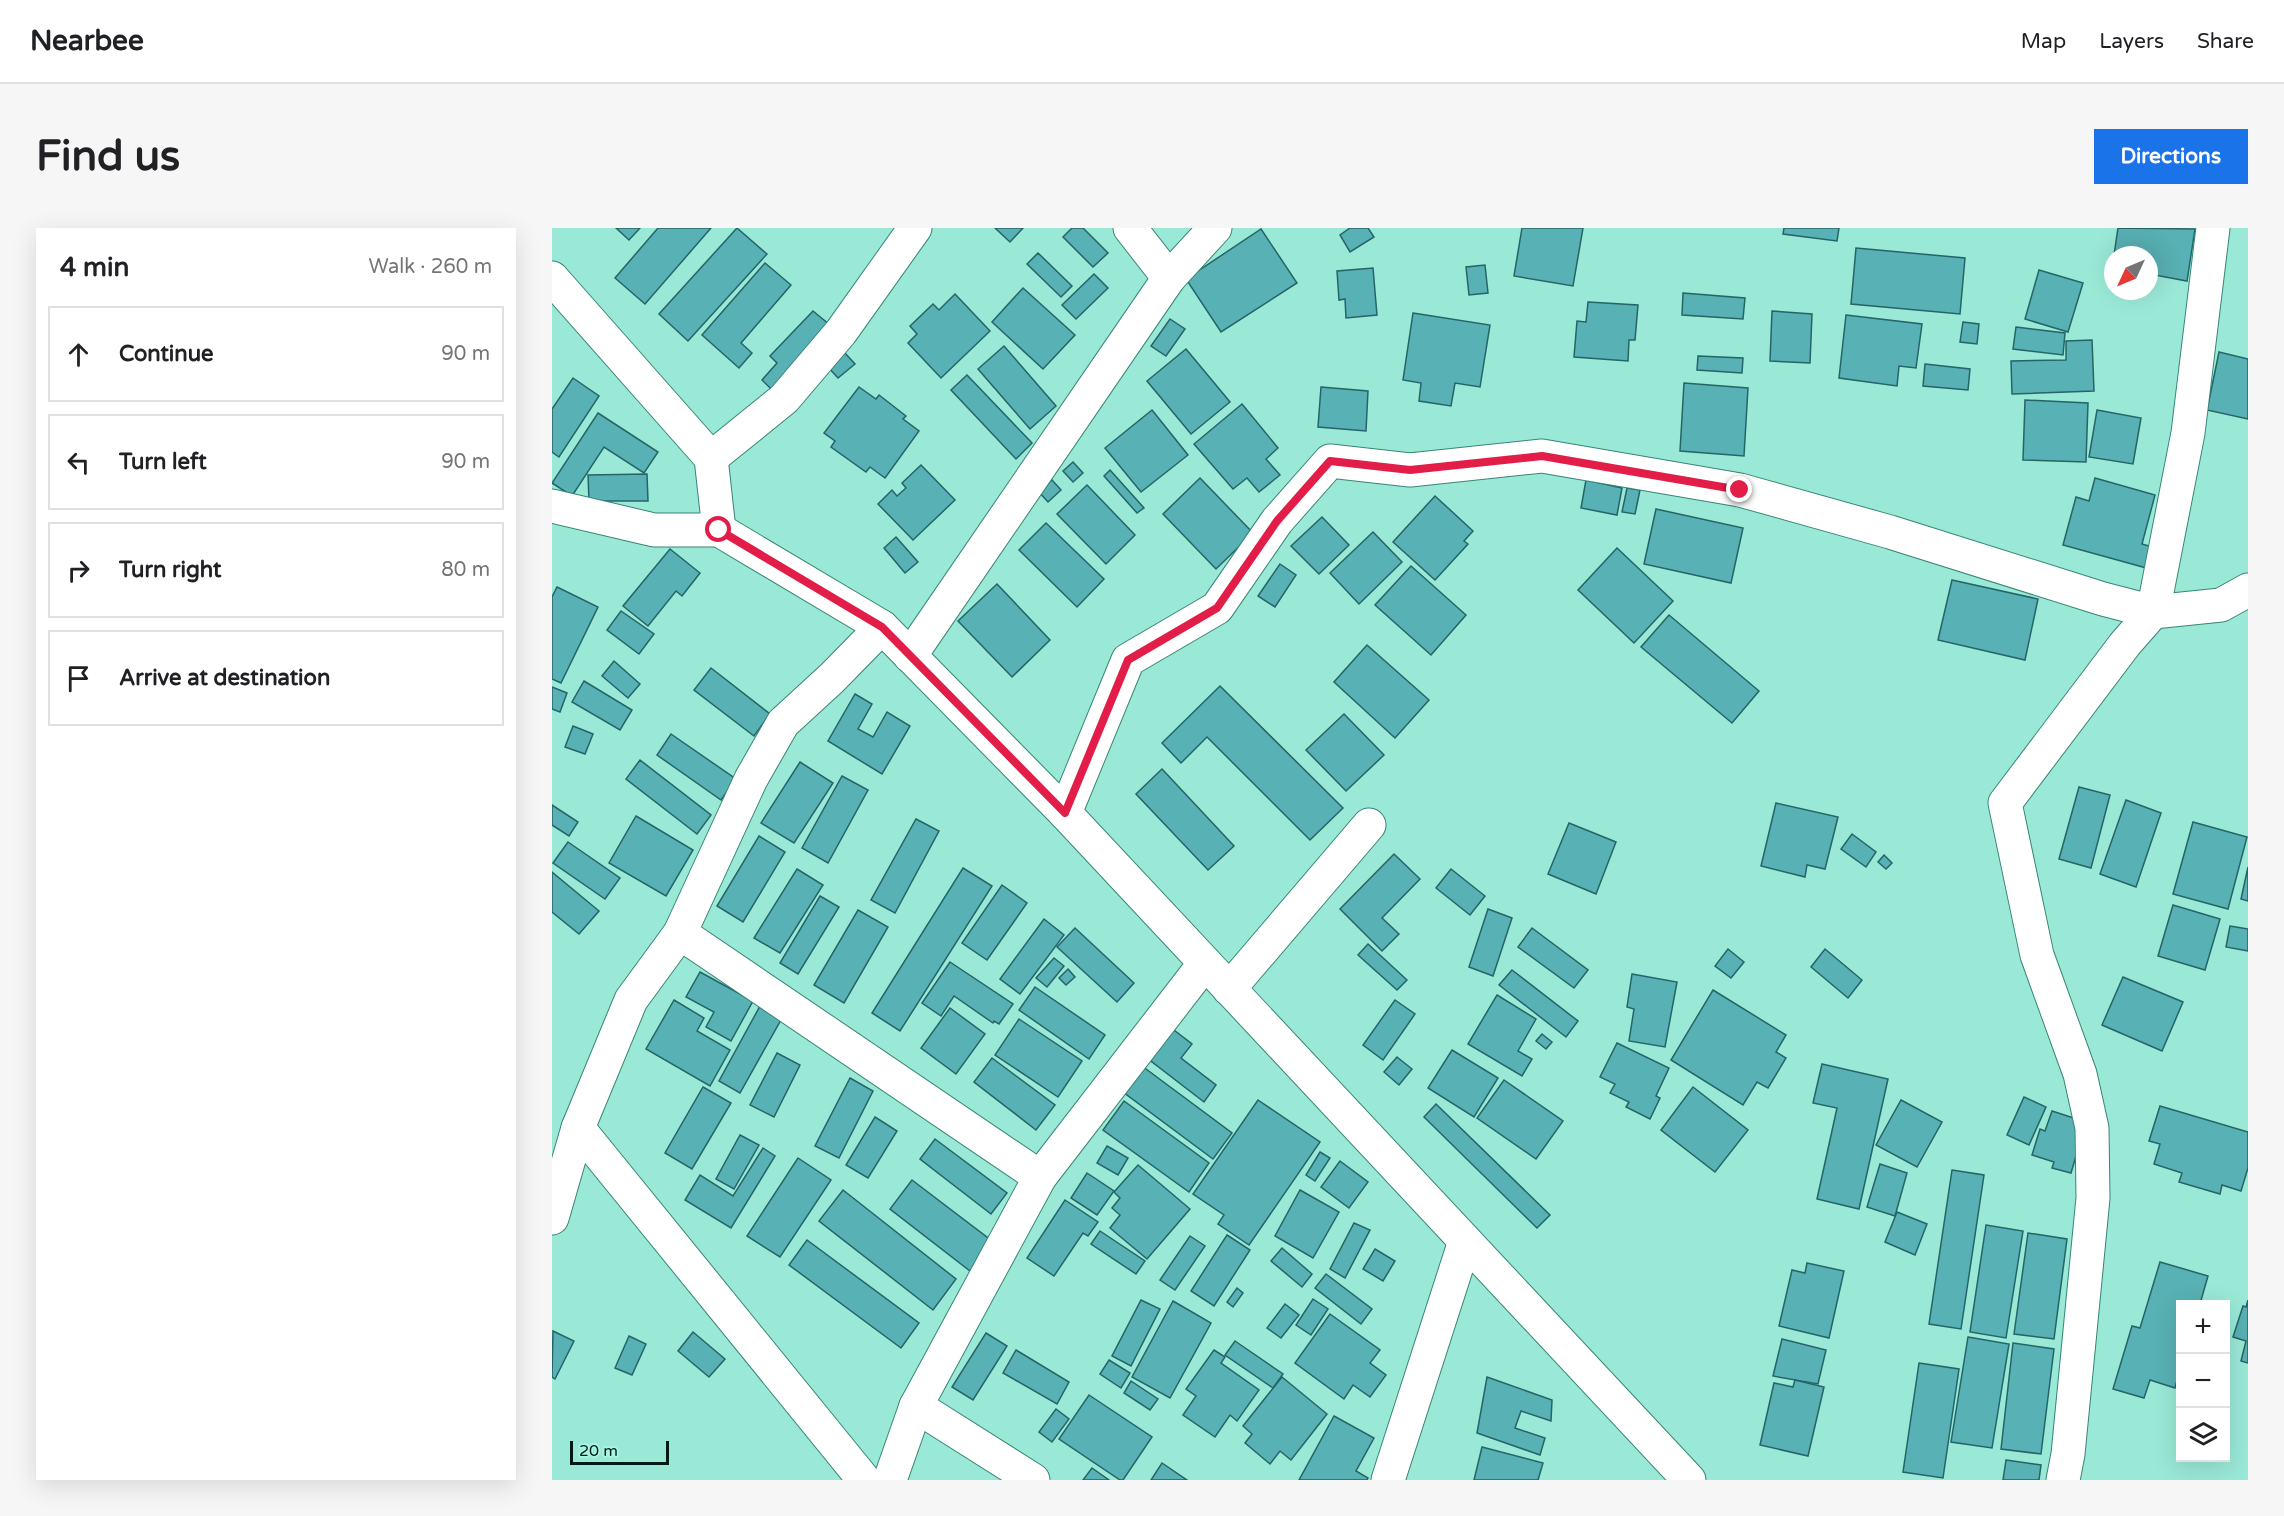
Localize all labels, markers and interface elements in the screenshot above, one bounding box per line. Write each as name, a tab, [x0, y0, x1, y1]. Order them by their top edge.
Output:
text: Nearbee	[30, 24, 144, 58]
text: Map	[2021, 29, 2066, 54]
text: Layers	[2099, 29, 2164, 54]
text: Share	[2197, 29, 2254, 54]
button: Directions	[2094, 129, 2248, 184]
text: Find us	[36, 131, 180, 182]
north arrow	[2104, 246, 2158, 300]
text: 4 min	[60, 252, 129, 283]
text: Walk · 260 m	[369, 255, 492, 279]
icon: ahead	[62, 338, 95, 371]
text: Continue	[119, 341, 214, 367]
text: 90 m	[441, 342, 490, 366]
icon: left	[62, 446, 95, 479]
text: Turn left	[119, 449, 207, 475]
text: 90 m	[441, 450, 490, 474]
route end	[1726, 476, 1752, 502]
route start	[705, 516, 731, 542]
icon: right	[62, 554, 95, 587]
text: Turn right	[119, 557, 221, 583]
text: 80 m	[441, 558, 490, 582]
icon: arrive	[62, 662, 95, 695]
text: Arrive at destination	[119, 665, 330, 691]
map controls	[2176, 1300, 2230, 1462]
button: +	[2176, 1300, 2230, 1354]
button: −	[2176, 1354, 2230, 1408]
button: layers	[2176, 1408, 2230, 1462]
scale bar	[570, 1438, 669, 1466]
text: 20 m	[579, 1441, 618, 1461]

